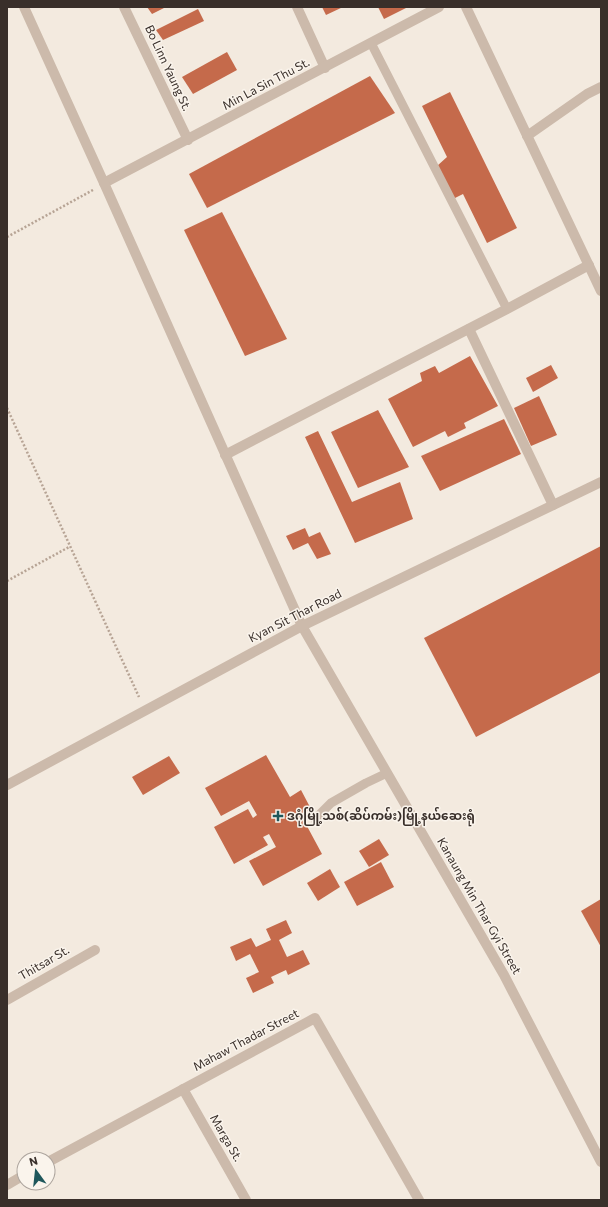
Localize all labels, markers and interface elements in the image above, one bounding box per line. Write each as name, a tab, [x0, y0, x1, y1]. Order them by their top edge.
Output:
street label: Bo Linn Yaung St.	[143, 22, 195, 113]
street label: Min La Sin Thu St.	[220, 54, 312, 112]
street label: Kyan Sit Thar Road	[246, 586, 343, 645]
place label: ဒဂုံမြို့သစ်(ဆိပ်ကမ်း)မြို့နယ်ဆေးရုံ	[287, 806, 475, 827]
marker: ဒဂုံမြို့သစ်(ဆိပ်ကမ်း)မြို့နယ်ဆေးရုံ	[272, 810, 284, 822]
street label: Kanaung Min Thar Gyi Street	[435, 835, 525, 976]
street label: Thitsar St.	[16, 942, 71, 982]
street label: Mahaw Thadar Street	[190, 1005, 301, 1073]
street label: Marga St.	[208, 1111, 246, 1164]
north arrow	[16, 1151, 56, 1191]
text: N	[28, 1154, 39, 1168]

